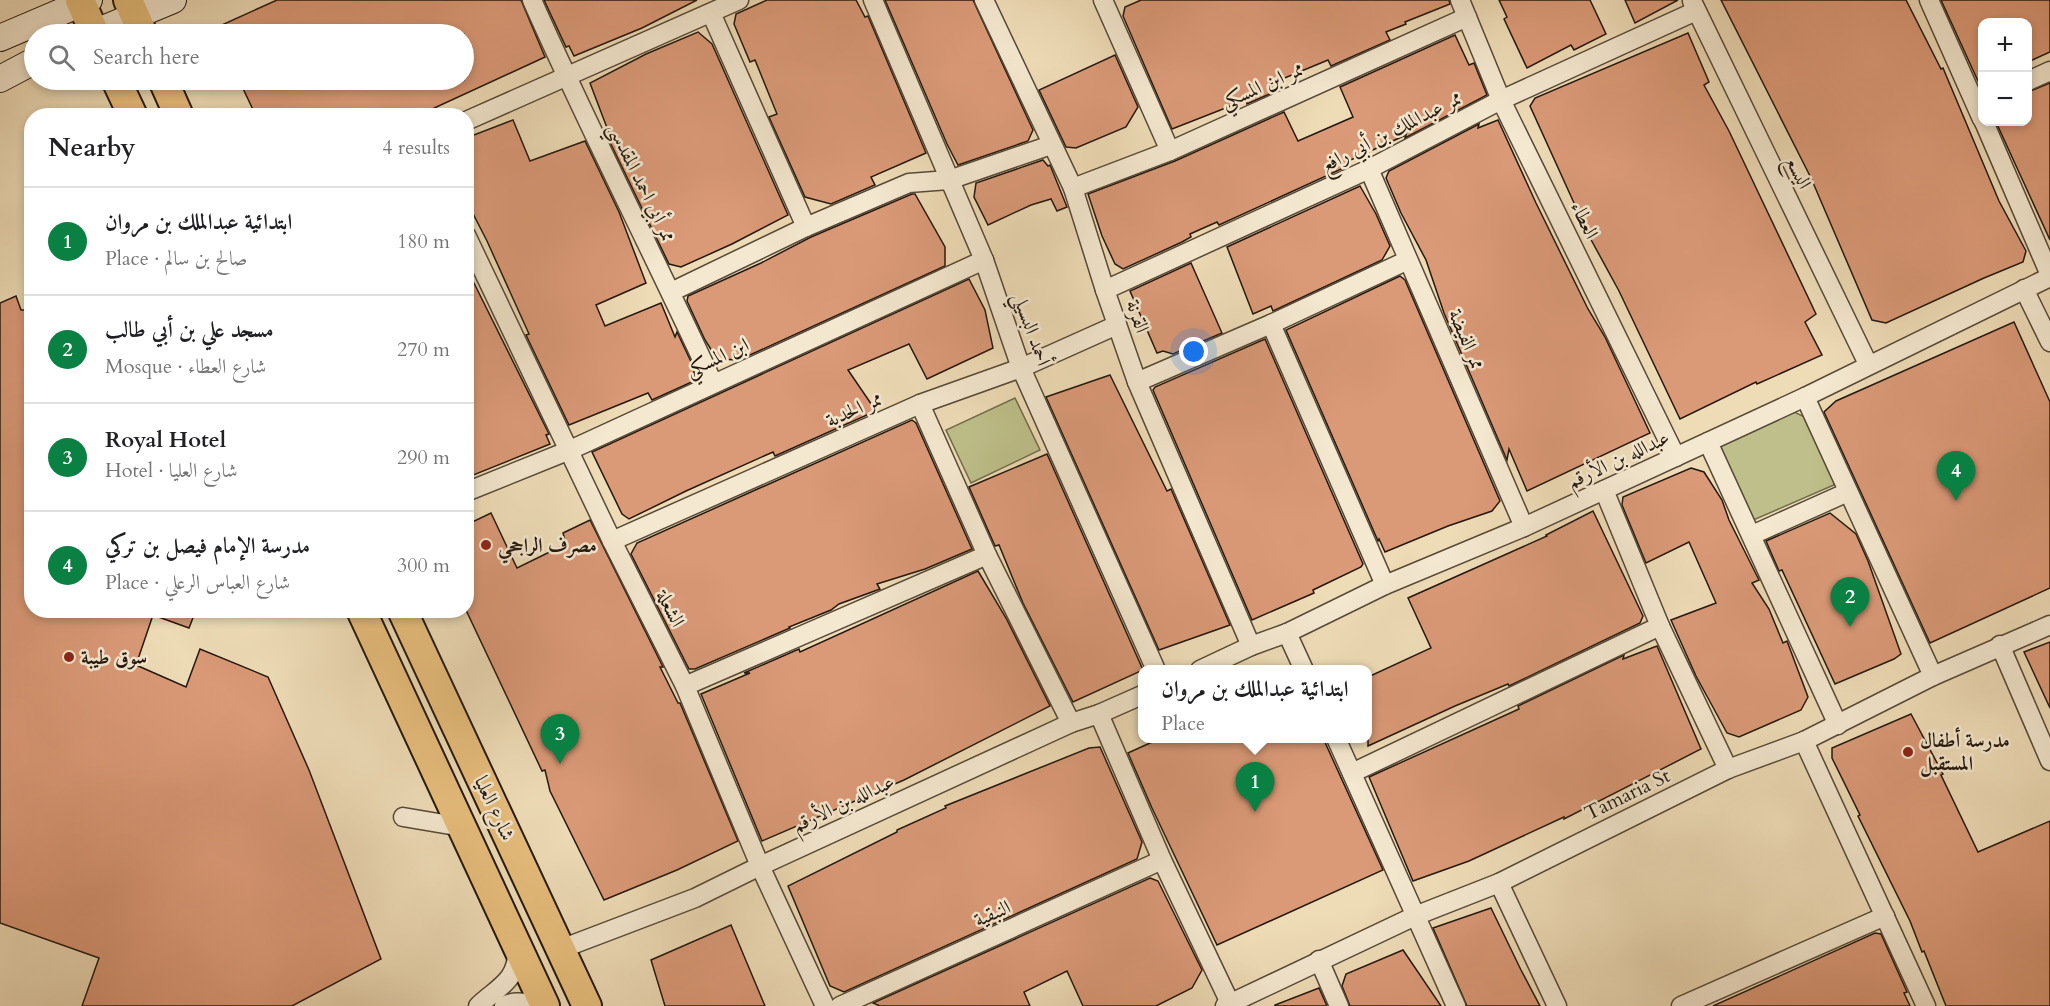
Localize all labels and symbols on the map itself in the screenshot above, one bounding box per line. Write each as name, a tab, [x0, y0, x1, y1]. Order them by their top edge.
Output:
street label: ممر ابن المسكي	[1217, 55, 1310, 120]
street label: ممر عبدالملك بن أبي رافع	[1315, 83, 1468, 182]
street label: ممر أبي احمد المقدسي	[597, 118, 683, 249]
street label: اليسع	[1775, 151, 1818, 195]
street label: العطاء	[1564, 197, 1605, 243]
street label: أحمد البسيلي	[1000, 288, 1058, 372]
street label: القرنة	[1119, 296, 1156, 336]
street label: ممر الفيضة	[1442, 305, 1491, 374]
street label: ابن المسكي	[681, 331, 755, 388]
your location	[1179, 337, 1208, 366]
street label: ممر الحدبة	[822, 385, 887, 434]
street label: عبدالله بن الأرقم	[1562, 422, 1676, 499]
pin: 4	[1936, 452, 1976, 501]
place label: مصرف الراجحي	[498, 532, 597, 564]
marker: مصرف الراجحي	[479, 538, 493, 552]
pin: 2	[1830, 578, 1870, 627]
street label: الشعلة	[649, 584, 691, 631]
place label: سوق طيبة	[81, 644, 147, 671]
marker: سوق طيبة	[62, 650, 76, 664]
pin: 3	[540, 714, 580, 764]
place label: مدرسة أطفال المستقبل	[1920, 727, 2010, 777]
marker: مدرسة أطفال المستقبل	[1901, 745, 1915, 759]
pin: 1	[1236, 762, 1274, 812]
street label: Tamaria St	[1580, 762, 1675, 827]
street label: عبدالله بن الأرقم	[787, 766, 901, 843]
street label: شارع العليا	[464, 771, 521, 847]
street label: النبقية	[970, 893, 1015, 933]

